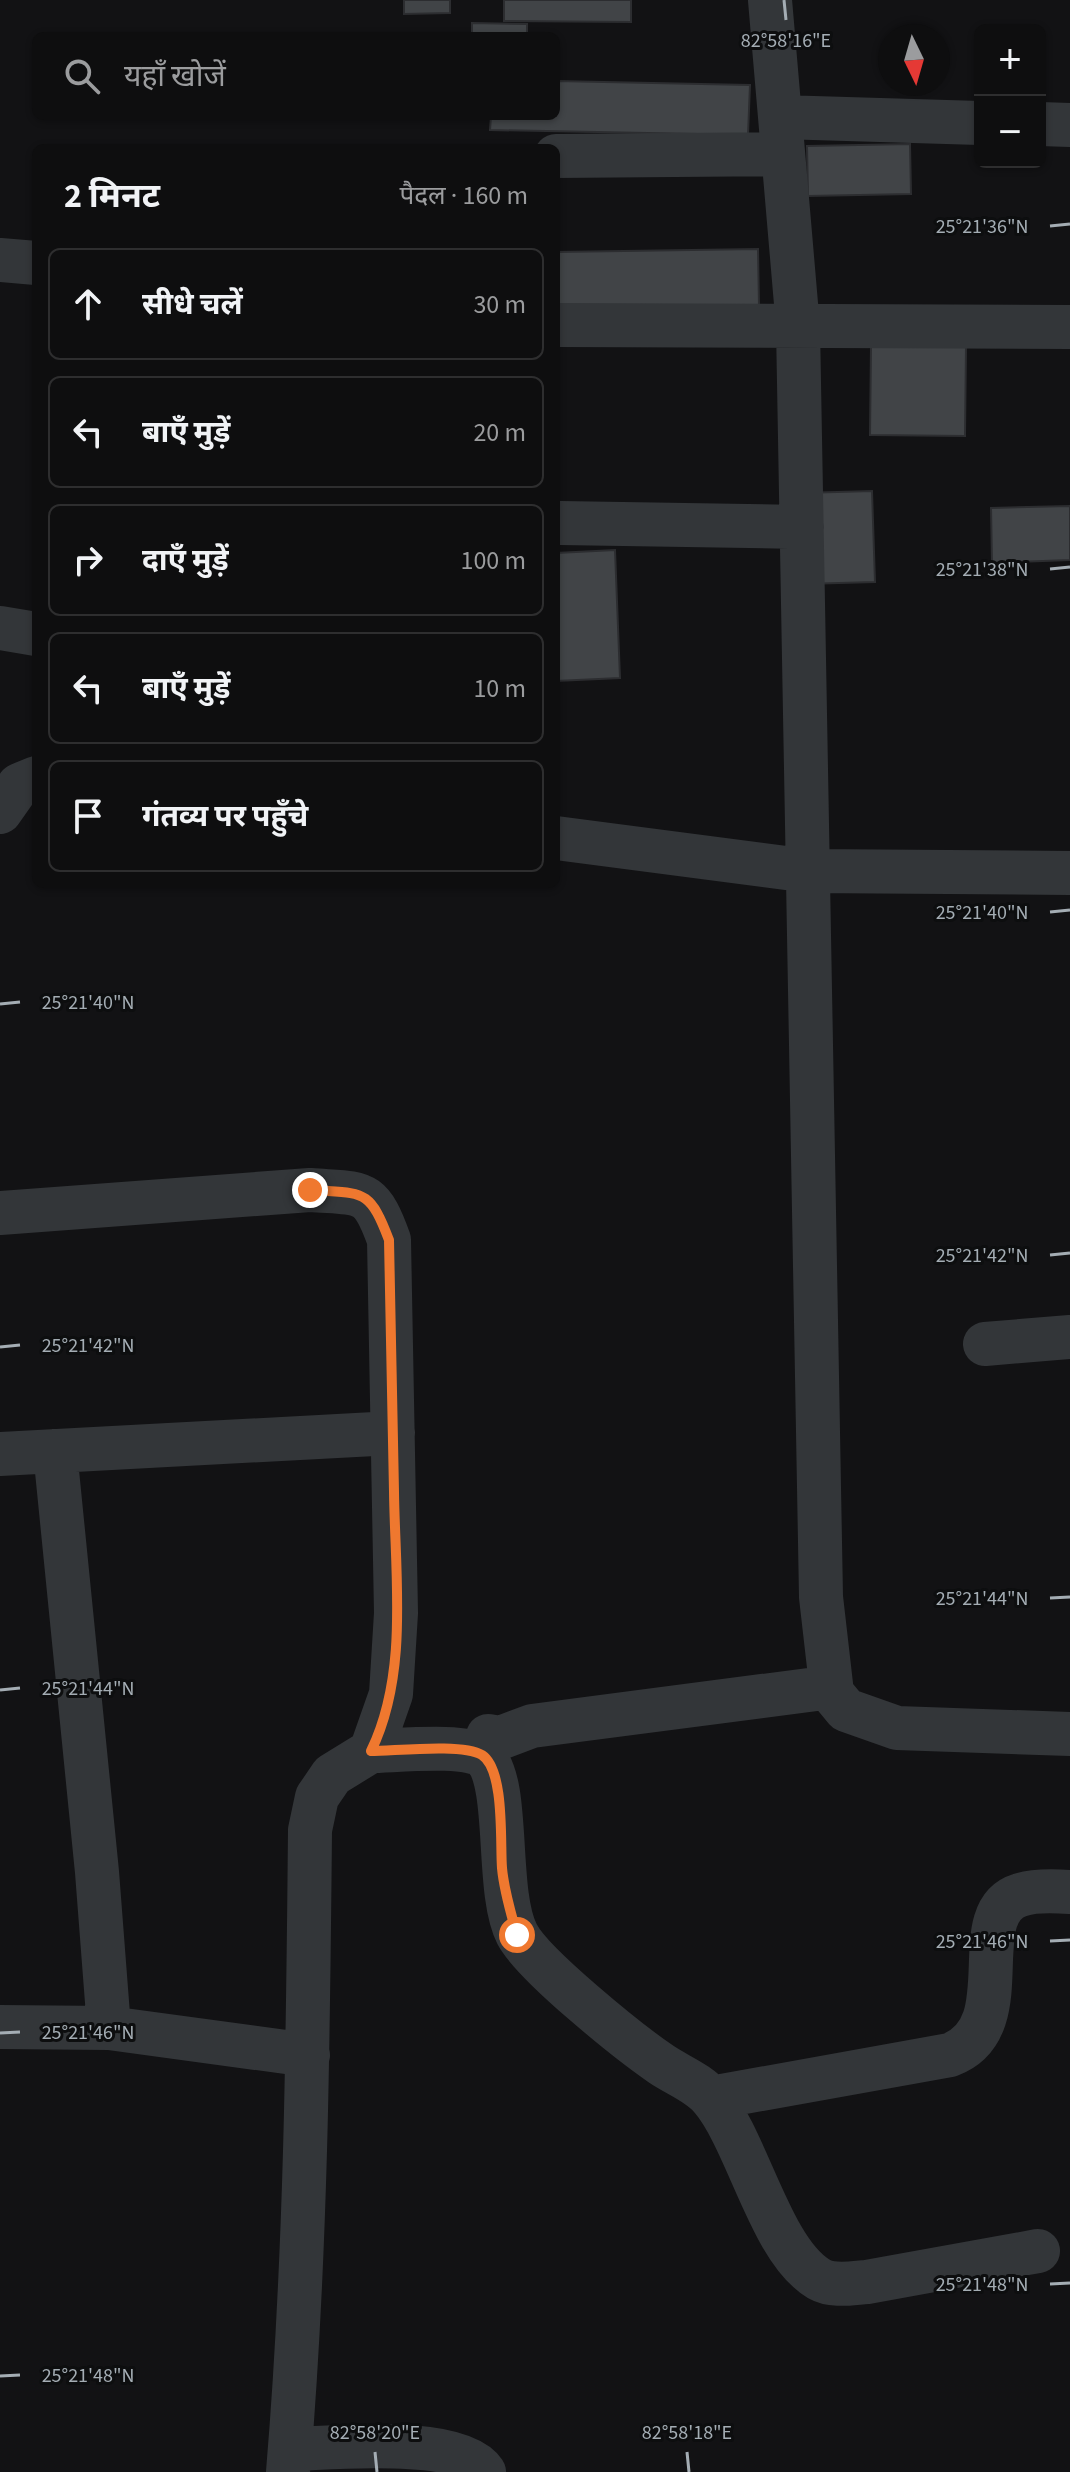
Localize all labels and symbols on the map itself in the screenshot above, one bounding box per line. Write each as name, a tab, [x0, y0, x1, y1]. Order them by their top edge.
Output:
north arrow	[878, 24, 950, 96]
text: 82°58'16"E	[741, 27, 831, 55]
text: 25°21'36"N	[936, 213, 1028, 241]
text: 25°21'38"N	[936, 556, 1028, 584]
text: 25°21'40"N	[936, 899, 1028, 927]
text: 25°21'40"N	[42, 989, 134, 1017]
route end	[292, 1172, 328, 1208]
text: 25°21'42"N	[936, 1242, 1028, 1270]
text: 25°21'42"N	[42, 1332, 134, 1360]
text: 25°21'44"N	[936, 1585, 1028, 1613]
text: 25°21'44"N	[42, 1675, 134, 1703]
route start	[499, 1917, 535, 1953]
text: 25°21'46"N	[936, 1928, 1028, 1956]
text: 25°21'46"N	[42, 2019, 134, 2047]
text: 25°21'48"N	[936, 2271, 1028, 2299]
text: 25°21'48"N	[42, 2362, 134, 2390]
text: 82°58'20"E	[330, 2419, 420, 2447]
text: 82°58'18"E	[642, 2419, 732, 2447]

